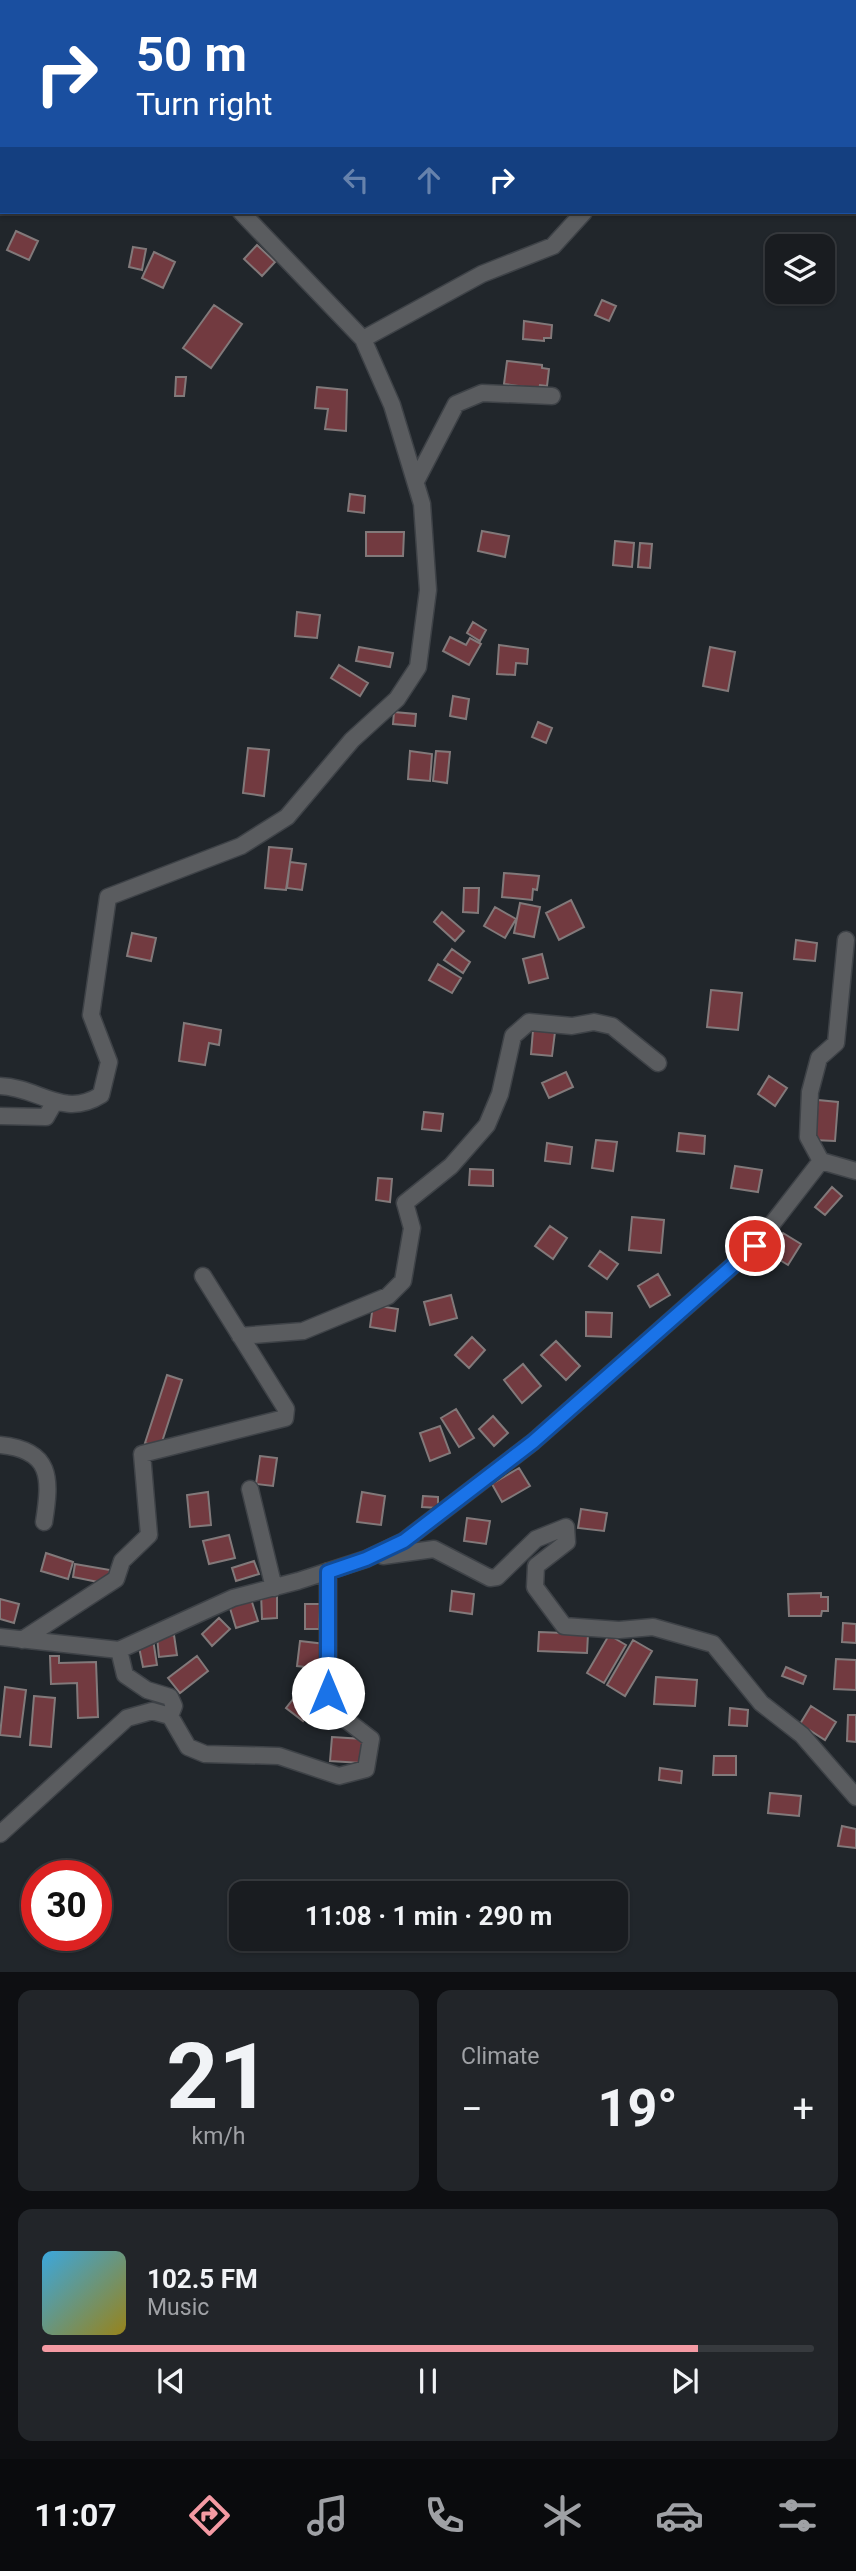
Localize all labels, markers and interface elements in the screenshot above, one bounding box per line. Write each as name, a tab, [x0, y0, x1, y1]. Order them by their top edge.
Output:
text: 50 m	[136, 26, 247, 83]
icon: right	[21, 28, 112, 119]
text: Turn right	[136, 85, 272, 123]
icon: left	[337, 161, 375, 199]
icon: ahead	[410, 161, 448, 199]
icon: right	[483, 161, 521, 199]
map controls	[765, 234, 835, 304]
button: layers	[765, 234, 835, 304]
pin	[725, 1216, 785, 1276]
icon: arrive	[736, 1227, 774, 1265]
position arrow	[291, 1656, 365, 1730]
speed limit sign: 30	[21, 1860, 112, 1951]
text: 11:08 · 1 min · 290 m	[305, 1901, 552, 1931]
text: 21	[166, 2024, 271, 2130]
text: Climate	[461, 2043, 540, 2070]
text: 19°	[598, 2078, 678, 2139]
text: −	[461, 2087, 483, 2131]
text: +	[792, 2087, 814, 2131]
text: km/h	[192, 2123, 246, 2150]
text: 102.5 FM	[147, 2264, 258, 2294]
text: Music	[147, 2294, 209, 2321]
icon: previous	[152, 2362, 190, 2400]
icon: pause	[409, 2362, 447, 2400]
icon: next	[666, 2362, 704, 2400]
icon: directions	[185, 2491, 234, 2540]
icon: music	[303, 2491, 352, 2540]
icon: phone	[420, 2491, 469, 2540]
icon: climate	[538, 2491, 587, 2540]
icon: car	[655, 2491, 704, 2540]
icon: filters	[773, 2491, 822, 2540]
text: 11:07	[34, 2496, 117, 2534]

